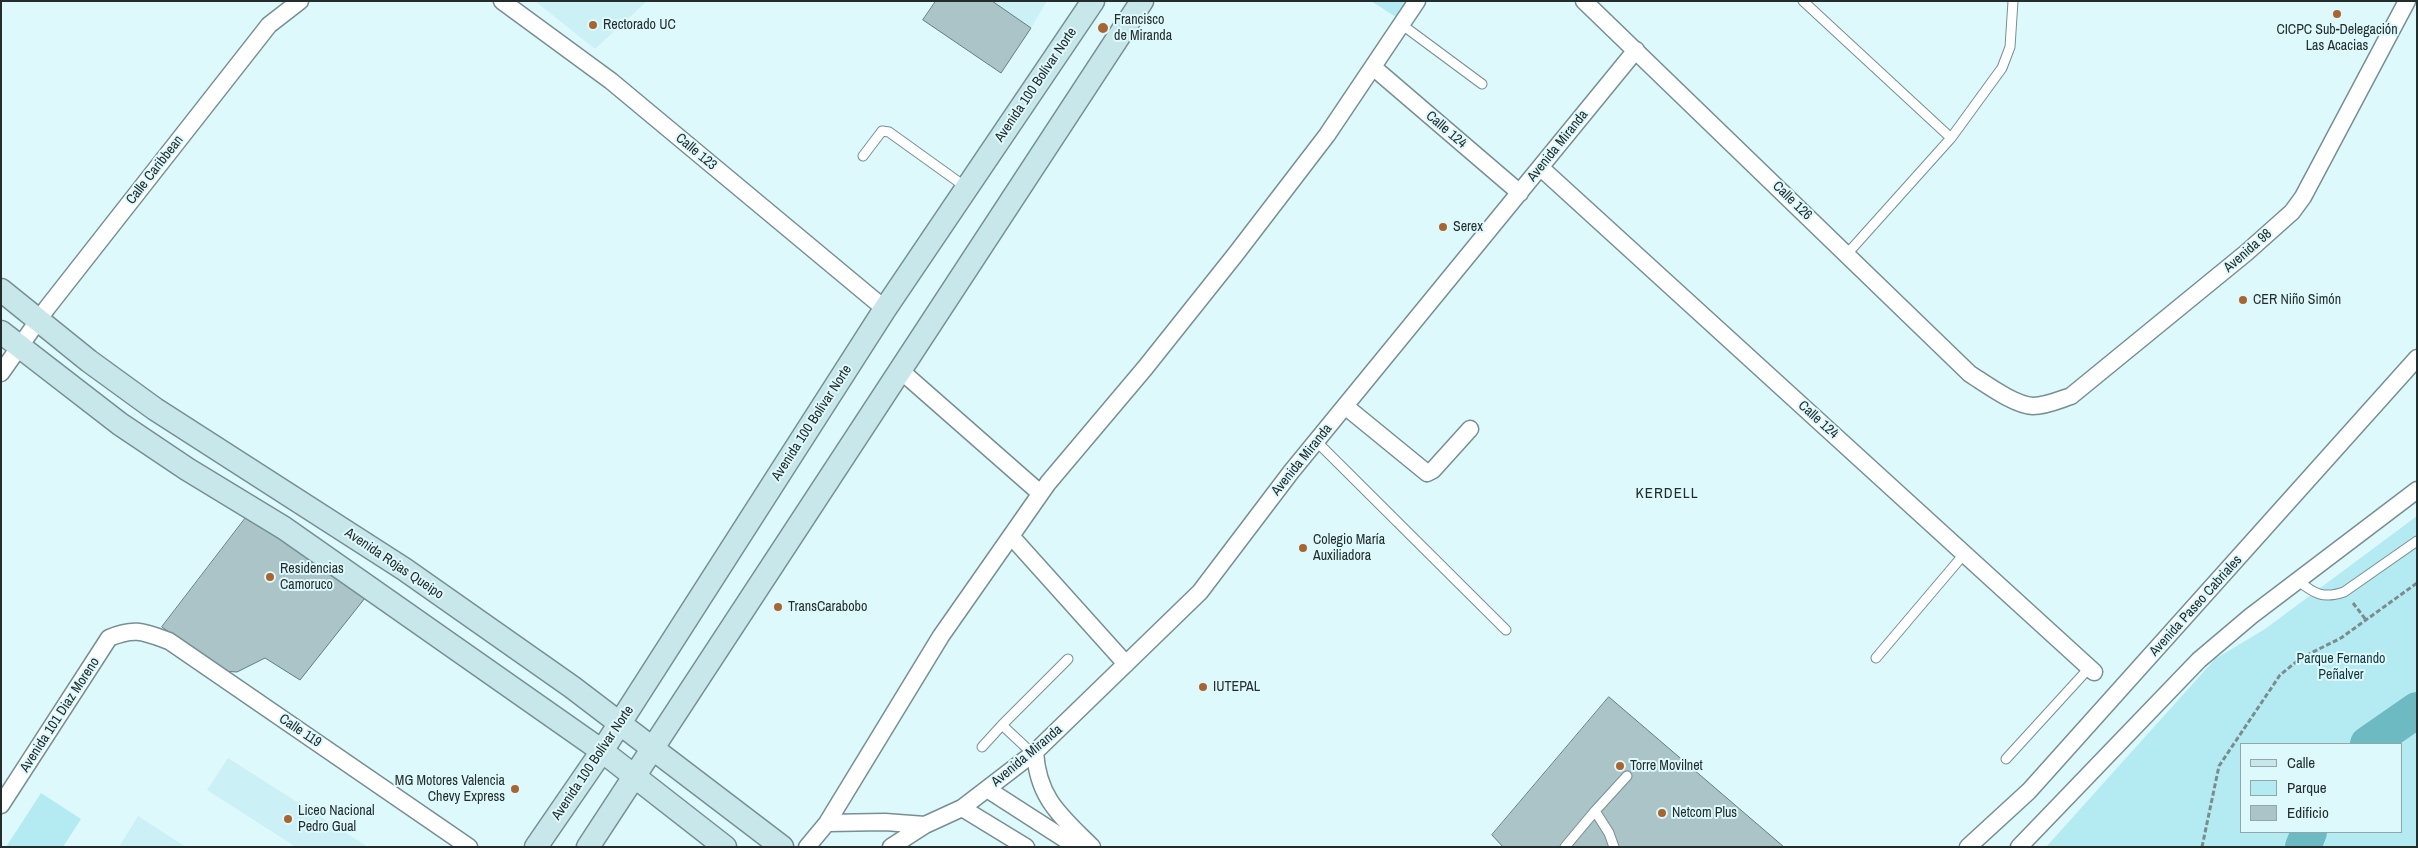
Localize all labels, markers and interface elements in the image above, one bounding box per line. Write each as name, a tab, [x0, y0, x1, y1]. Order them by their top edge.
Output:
marker: CICPC Sub-Delegación Las Acacias	[2331, 8, 2343, 20]
place label: Francisco de Miranda	[1114, 12, 1172, 44]
place label: Rectorado UC	[603, 17, 676, 33]
marker: Rectorado UC	[587, 19, 599, 31]
marker: Francisco de Miranda	[1096, 21, 1110, 35]
place label: CICPC Sub-Delegación Las Acacias	[2276, 22, 2398, 54]
street label: Avenida 100 Bolívar Norte	[991, 25, 1081, 145]
street label: Avenida Miranda	[1524, 107, 1592, 185]
street label: Calle 124	[1422, 108, 1470, 152]
street label: Calle 123	[672, 130, 720, 174]
street label: Calle Caribbean	[123, 132, 187, 208]
street label: Calle 126	[1769, 178, 1815, 224]
place label: Serex	[1453, 219, 1483, 235]
marker: Serex	[1437, 221, 1449, 233]
street label: Avenida 98	[2221, 226, 2275, 276]
place label: CER Niño Simón	[2253, 292, 2341, 308]
marker: CER Niño Simón	[2237, 294, 2249, 306]
street label: Avenida 100 Bolívar Norte	[768, 362, 856, 484]
street label: Calle 124	[1794, 398, 1842, 442]
street label: Avenida Miranda	[1268, 421, 1336, 499]
district label: KERDELL	[1635, 485, 1699, 503]
street label: Avenida Rojas Queipo	[342, 525, 446, 603]
place label: Colegio María Auxiliadora	[1313, 532, 1385, 564]
marker: Colegio María Auxiliadora	[1297, 542, 1309, 554]
street label: Avenida Paseo Cabriales	[2146, 552, 2246, 660]
place label: Residencias Camoruco	[280, 561, 344, 594]
marker: Residencias Camoruco	[264, 571, 276, 583]
place label: TransCarabobo	[788, 599, 867, 615]
marker: TransCarabobo	[772, 601, 784, 613]
park label: Parque Fernando Peñalver	[2297, 651, 2385, 684]
street label: Avenida 101 Diaz Moreno	[17, 655, 103, 775]
place label: IUTEPAL	[1213, 679, 1260, 695]
marker: IUTEPAL	[1197, 681, 1209, 693]
street label: Avenida 100 Bolívar Norte	[548, 703, 638, 823]
street label: Calle 119	[276, 711, 324, 751]
street label: Avenida Miranda	[988, 722, 1066, 790]
legend	[2240, 743, 2403, 833]
text: Calle	[2287, 752, 2315, 773]
place label: Torre Movilnet	[1630, 758, 1703, 774]
marker: Torre Movilnet	[1614, 760, 1626, 772]
place label: MG Motores Valencia Chevy Express	[395, 773, 505, 806]
text: Parque	[2287, 777, 2327, 798]
marker: MG Motores Valencia Chevy Express	[509, 783, 521, 795]
text: Edificio	[2287, 802, 2329, 823]
place label: Liceo Nacional Pedro Gual	[298, 803, 375, 836]
place label: Netcom Plus	[1672, 805, 1737, 821]
marker: Netcom Plus	[1656, 807, 1668, 819]
marker: Liceo Nacional Pedro Gual	[282, 813, 294, 825]

